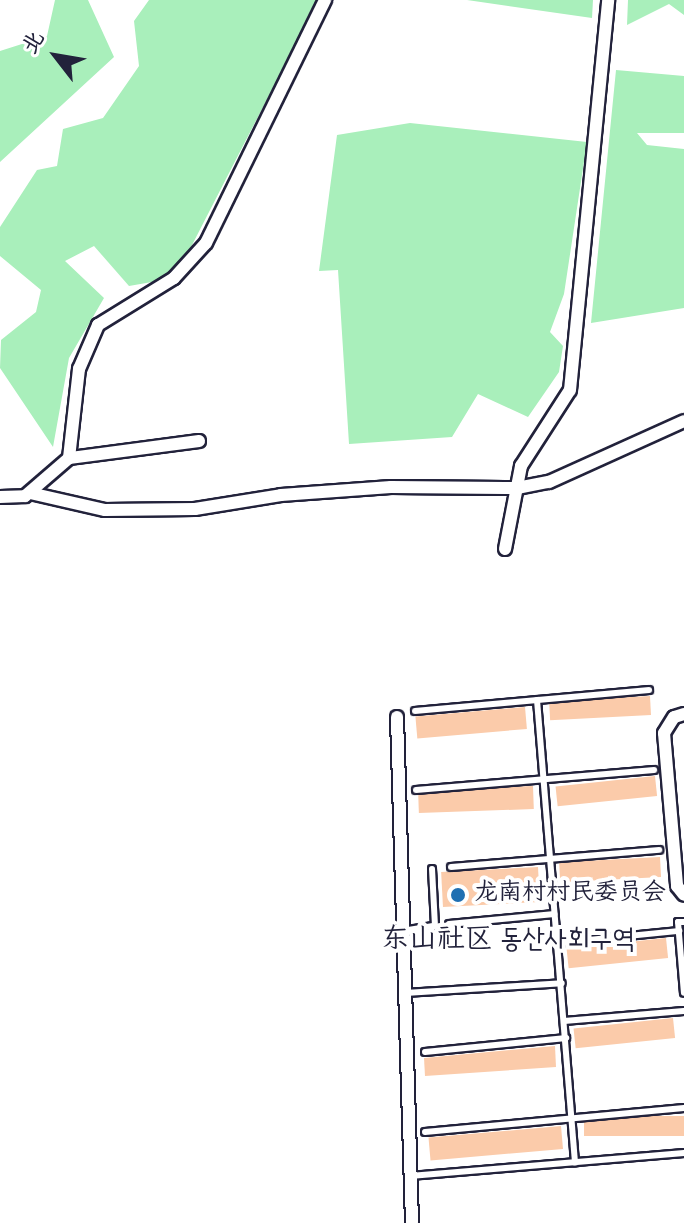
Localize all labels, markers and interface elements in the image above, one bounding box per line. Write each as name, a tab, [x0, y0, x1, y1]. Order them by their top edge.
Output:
north arrow	[16, 16, 96, 96]
text: 北	[19, 28, 52, 60]
place label: 龙南村村民委员会	[474, 881, 666, 909]
marker: 龙南村村民委员会	[449, 886, 467, 904]
district label: 东山社区 동산사회구역	[381, 925, 635, 959]

